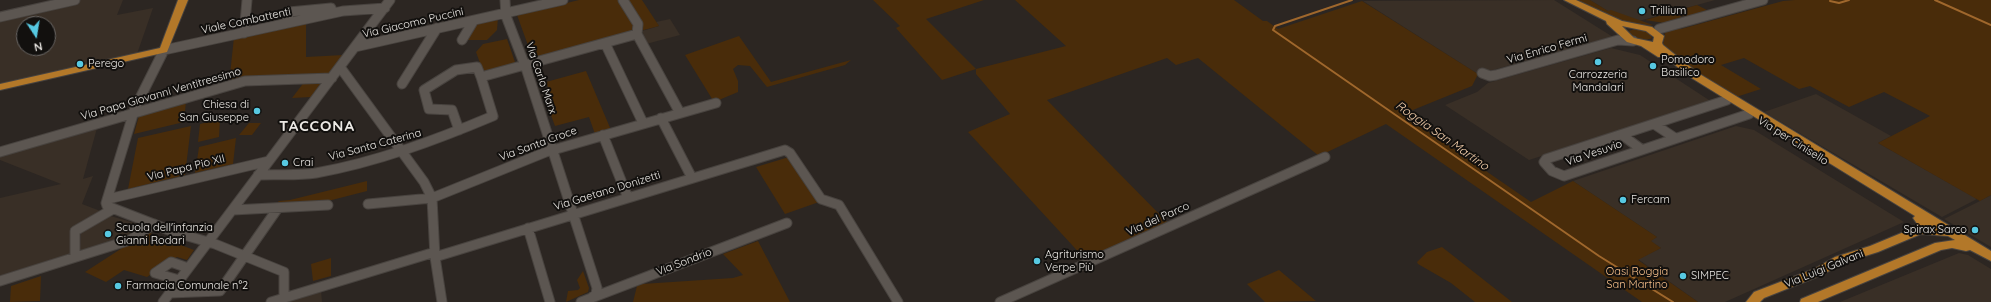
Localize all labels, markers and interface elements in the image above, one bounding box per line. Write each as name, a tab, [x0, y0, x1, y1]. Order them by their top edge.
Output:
place label: Trillium	[1650, 4, 1686, 18]
street label: Viale Combattenti	[200, 5, 292, 37]
street label: Via Giacomo Puccini	[361, 5, 465, 41]
marker: Trillium	[1637, 6, 1647, 16]
north arrow	[16, 16, 56, 56]
street label: Via Enrico Fermi	[1505, 31, 1589, 67]
text: N	[33, 39, 44, 54]
street label: Via Carlo Marx	[523, 40, 559, 116]
place label: Pomodoro Basilico	[1661, 53, 1715, 79]
place label: Perego	[88, 57, 124, 71]
marker: Carrozzeria Mandalari	[1593, 57, 1603, 67]
marker: Perego	[75, 59, 85, 69]
marker: Pomodoro Basilico	[1648, 61, 1658, 71]
street label: Via Papa Giovanni Ventitreesimo	[79, 65, 243, 123]
place label: Carrozzeria Mandalari	[1569, 68, 1627, 94]
place label: Chiesa di San Giuseppe	[180, 98, 249, 124]
water label: Roggia San Martino	[1393, 99, 1491, 173]
marker: Chiesa di San Giuseppe	[252, 106, 262, 116]
street label: Via per Cinisello	[1755, 114, 1831, 168]
district label: TACCONA	[279, 117, 355, 135]
street label: Via Santa Croce	[497, 124, 579, 164]
street label: Via Santa Caterina	[327, 126, 423, 164]
street label: Via Vesuvio	[1564, 137, 1624, 169]
street label: Via Papa Pio XII	[146, 152, 226, 184]
place label: Crai	[293, 156, 313, 170]
marker: Crai	[280, 158, 290, 168]
street label: Via Gaetano Donizetti	[552, 168, 662, 214]
place label: Fercam	[1631, 193, 1670, 207]
marker: Fercam	[1618, 195, 1628, 205]
street label: Via del Parco	[1125, 199, 1191, 239]
place label: Scuola dell'infanzia Gianni Rodari	[116, 221, 213, 247]
place label: Spirax Sarco	[1904, 223, 1967, 237]
marker: Spirax Sarco	[1970, 225, 1980, 235]
marker: Scuola dell'infanzia Gianni Rodari	[103, 229, 113, 239]
street label: Via Sondrio	[654, 245, 714, 279]
street label: Via Luigi Galvani	[1783, 247, 1865, 291]
place label: Agriturismo Verpe Più	[1045, 248, 1104, 274]
marker: Agriturismo Verpe Più	[1032, 256, 1042, 266]
park label: Oasi Roggia San Martino	[1606, 265, 1668, 291]
place label: SIMPEC	[1691, 269, 1729, 283]
marker: SIMPEC	[1678, 271, 1688, 281]
place label: Farmacia Comunale n°2	[126, 279, 248, 293]
marker: Farmacia Comunale n°2	[113, 281, 123, 291]

